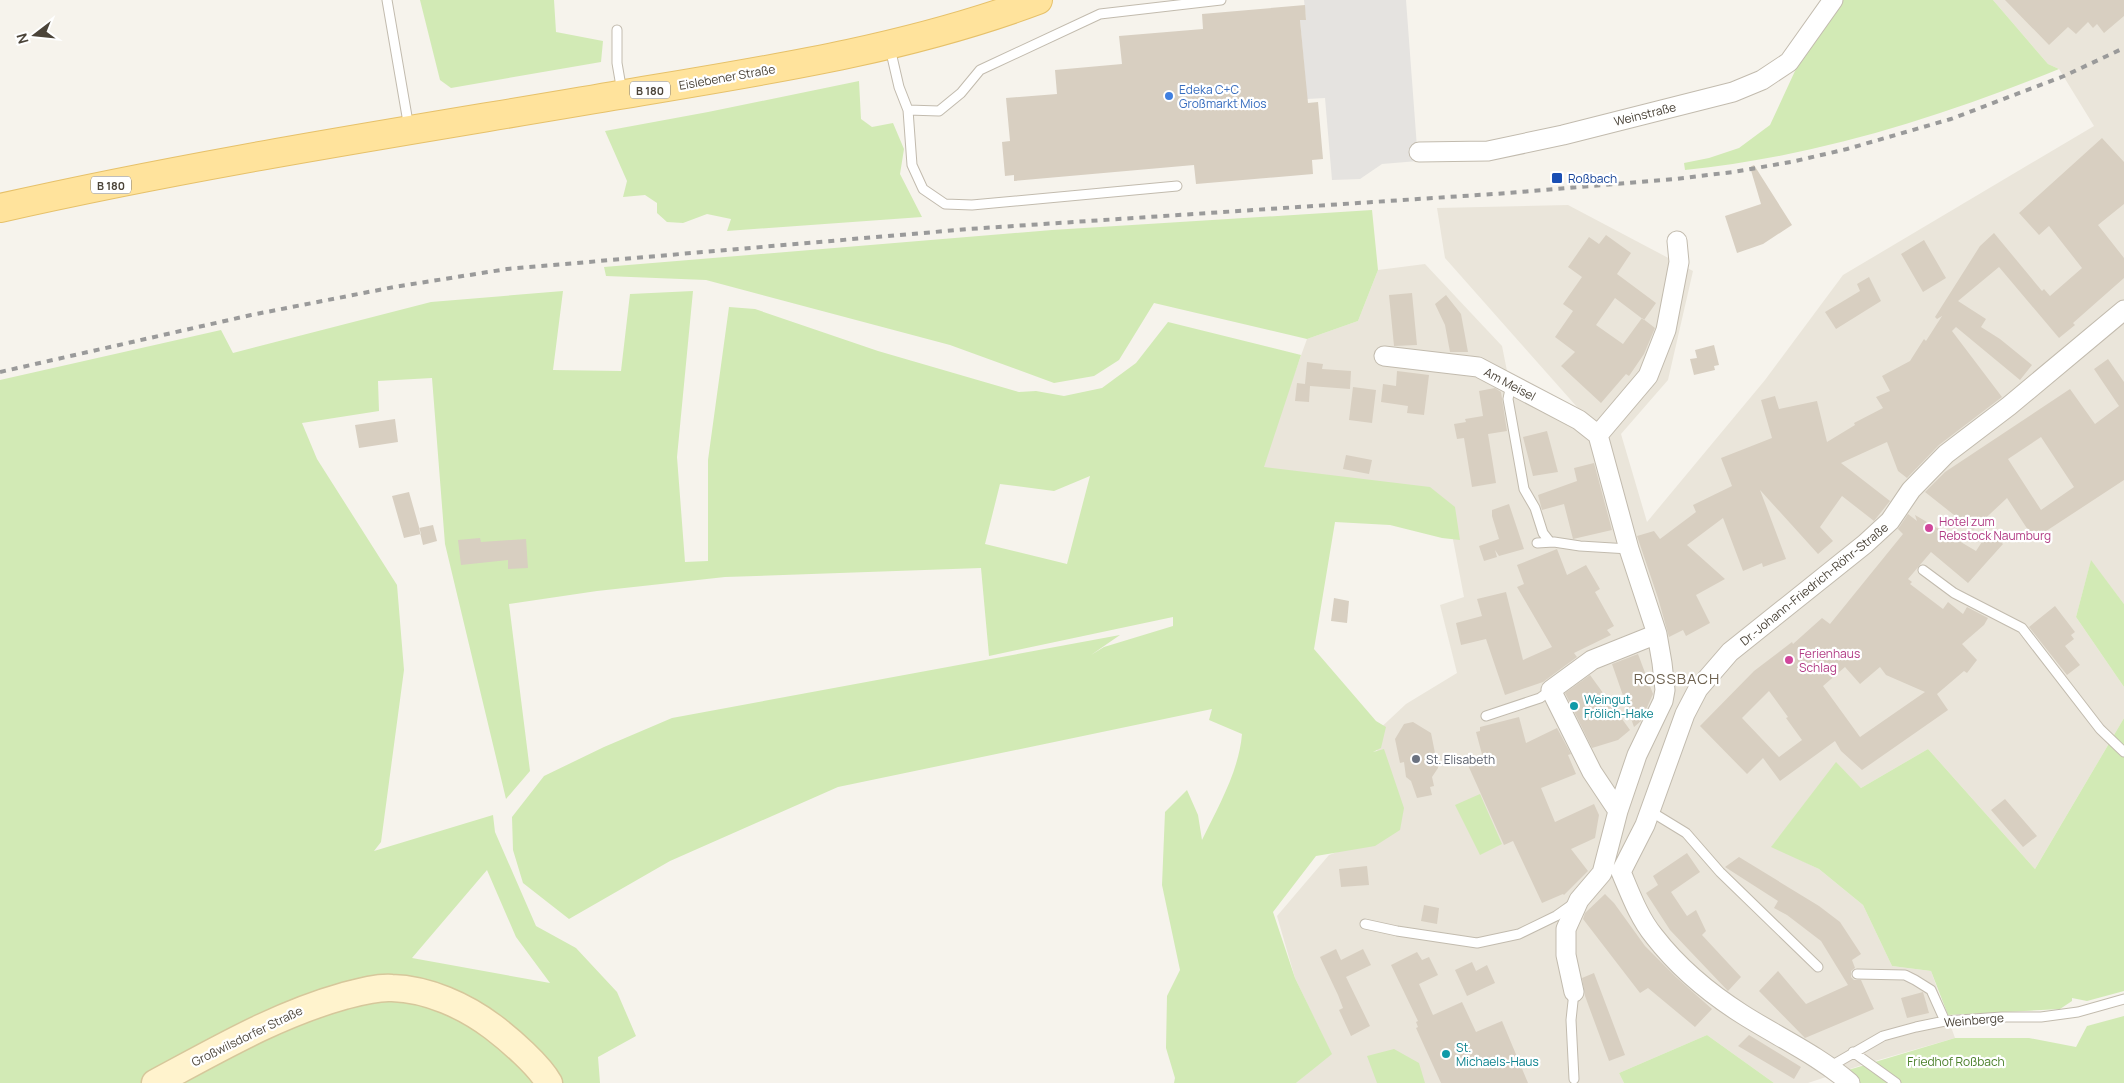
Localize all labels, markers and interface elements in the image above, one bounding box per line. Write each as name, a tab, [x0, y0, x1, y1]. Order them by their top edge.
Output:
north arrow	[10, 10, 60, 60]
text: N	[12, 31, 33, 46]
street label: Eislebener Straße	[677, 60, 777, 94]
place label: Edeka C+C Großmarkt Mios	[1179, 81, 1267, 112]
road number: B 180	[630, 82, 670, 98]
marker: Edeka C+C Großmarkt Mios	[1163, 90, 1175, 102]
street label: Weinstraße	[1612, 98, 1678, 130]
place label: Roßbach	[1568, 170, 1617, 187]
marker: Roßbach	[1550, 171, 1564, 185]
road number: B 180	[91, 176, 131, 194]
street label: Am Meisel	[1481, 363, 1539, 405]
place label: Hotel zum Rebstock Naumburg	[1939, 513, 2051, 544]
street label: Dr.-Johann-Friedrich-Röhr-Straße	[1736, 519, 1892, 649]
marker: Hotel zum Rebstock Naumburg	[1923, 522, 1935, 534]
place label: Ferienhaus Schlag	[1799, 645, 1860, 676]
marker: Ferienhaus Schlag	[1783, 654, 1795, 666]
district label: ROSSBACH	[1634, 668, 1720, 689]
place label: Weingut Frölich-Hake	[1584, 691, 1654, 722]
marker: Weingut Frölich-Hake	[1568, 700, 1580, 712]
place label: St. Elisabeth	[1426, 751, 1495, 768]
marker: St. Elisabeth	[1410, 753, 1422, 765]
street label: Großwilsdorfer Straße	[189, 1002, 305, 1070]
street label: Weinberge	[1943, 1009, 2005, 1031]
place label: St. Michaels-Haus	[1456, 1039, 1539, 1070]
marker: St. Michaels-Haus	[1440, 1048, 1452, 1060]
park label: Friedhof Roßbach	[1907, 1053, 2005, 1070]

